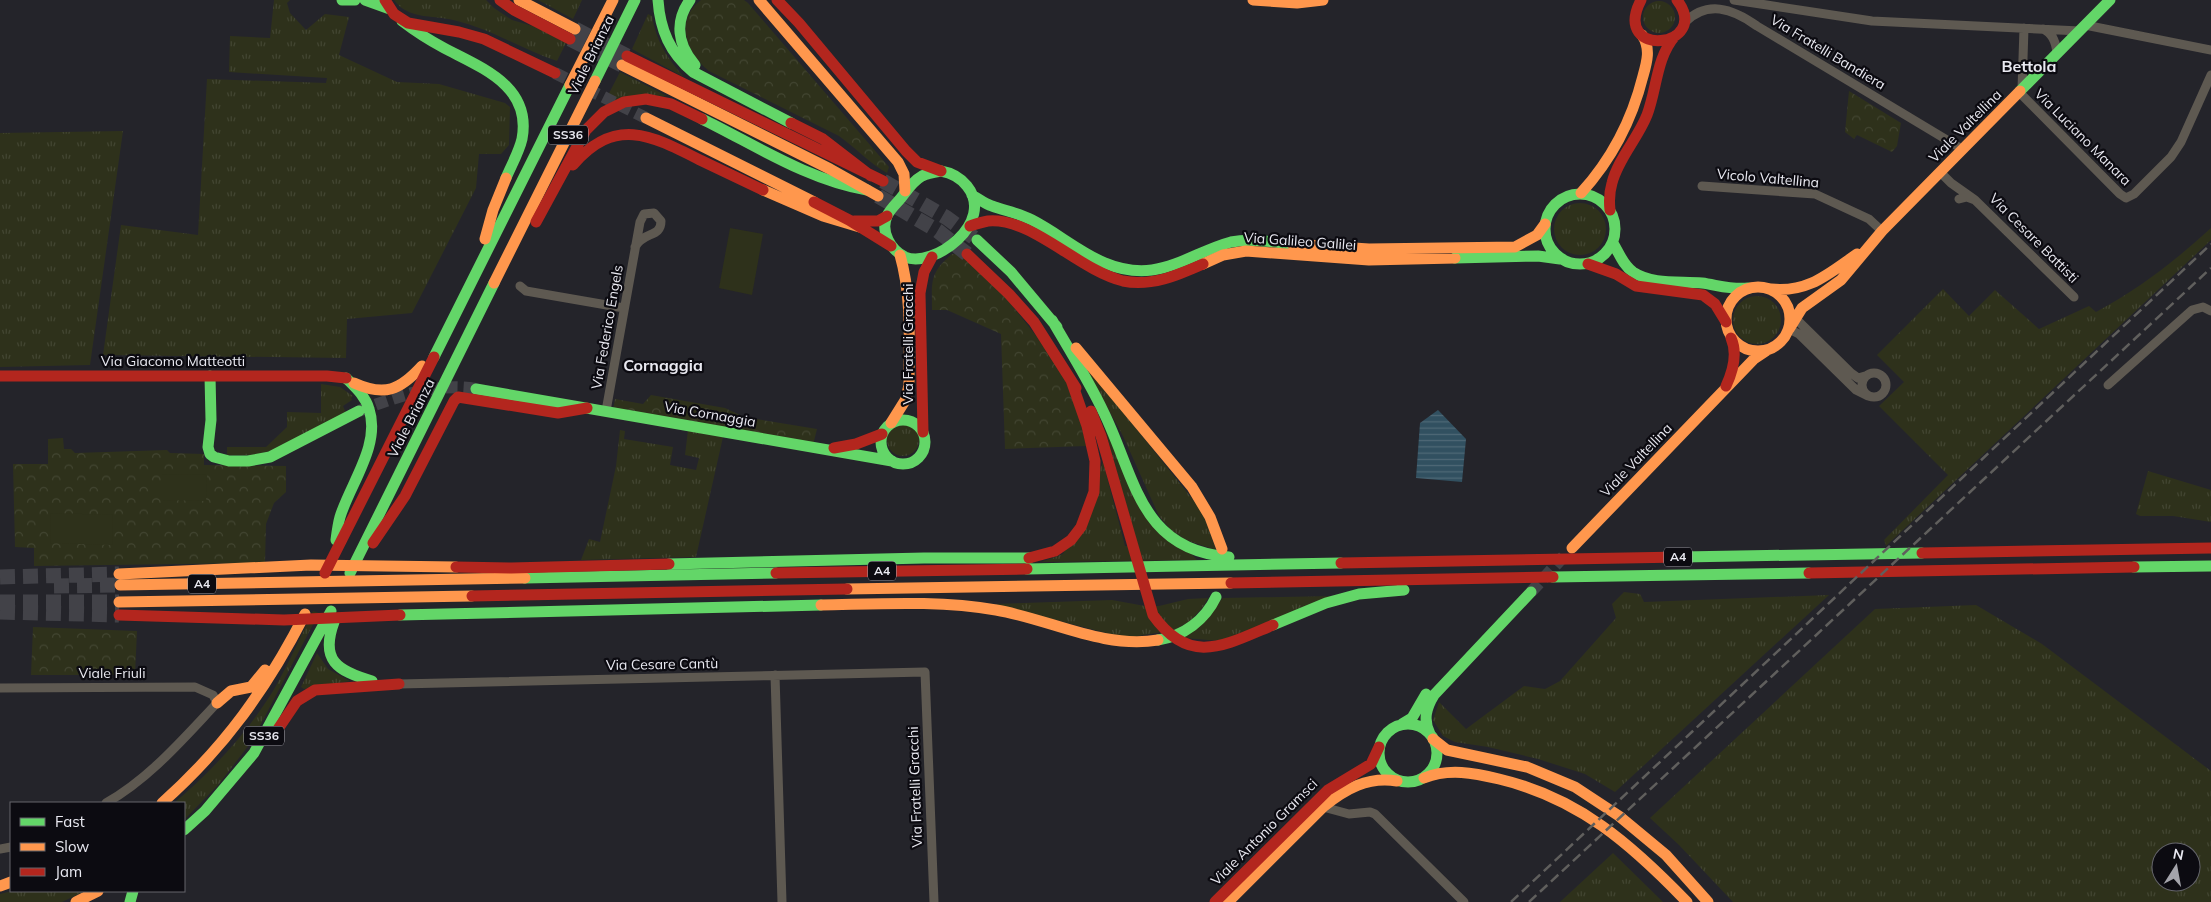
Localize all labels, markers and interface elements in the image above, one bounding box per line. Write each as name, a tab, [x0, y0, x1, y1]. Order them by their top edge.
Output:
street label: Via Fratelli Bandiera	[1767, 10, 1889, 94]
street label: Viale Brianza	[564, 12, 618, 98]
district label: Bettola	[2002, 56, 2056, 76]
street label: Via Luciano Manara	[2031, 85, 2135, 189]
street label: Viale Valtellina	[1925, 86, 2005, 166]
road number: SS36	[548, 126, 588, 144]
street label: Vicolo Valtellina	[1716, 165, 1820, 191]
street label: Via Cesare Battisti	[1985, 189, 2083, 287]
street label: Via Galileo Galilei	[1243, 228, 1357, 254]
street label: Via Federico Engels	[587, 263, 627, 391]
street label: Via Fratelli Gracchi	[899, 283, 917, 405]
street label: Via Giacomo Matteotti	[101, 352, 245, 370]
district label: Cornaggia	[623, 355, 703, 375]
street label: Viale Brianza	[383, 375, 439, 461]
street label: Via Cornaggia	[663, 397, 757, 431]
street label: Viale Valtellina	[1596, 419, 1676, 501]
road number: A4	[1664, 548, 1692, 566]
road number: A4	[868, 562, 896, 580]
road number: A4	[188, 574, 216, 594]
street label: Via Cesare Cantù	[606, 654, 718, 674]
street label: Viale Friuli	[79, 664, 146, 682]
road number: SS36	[244, 726, 284, 746]
street label: Via Fratelli Gracchi	[904, 726, 926, 848]
street label: Viale Antonio Gramsci	[1207, 775, 1321, 889]
legend	[10, 802, 185, 892]
text: Fast	[55, 812, 85, 831]
text: Slow	[55, 837, 89, 856]
north arrow	[2151, 842, 2201, 892]
text: N	[2172, 844, 2185, 864]
text: Jam	[55, 862, 82, 881]

